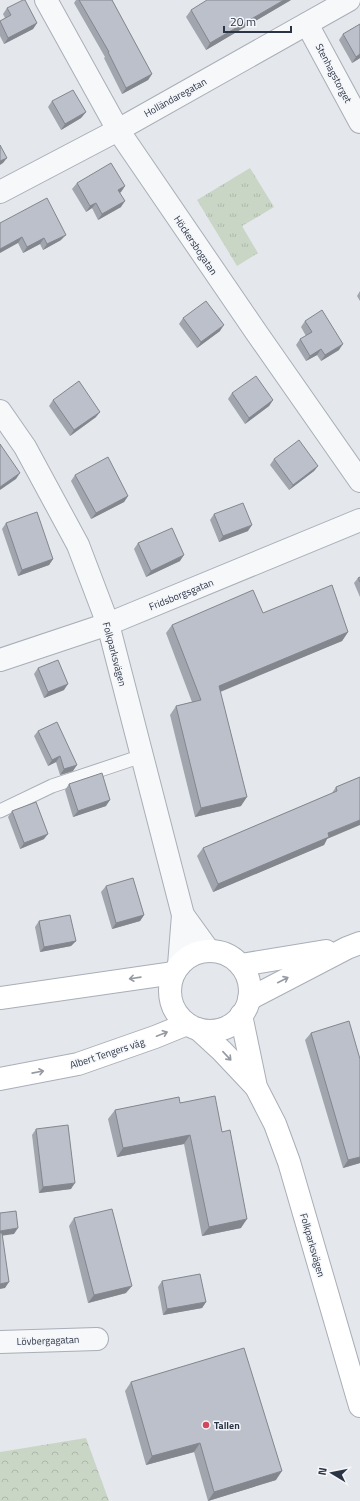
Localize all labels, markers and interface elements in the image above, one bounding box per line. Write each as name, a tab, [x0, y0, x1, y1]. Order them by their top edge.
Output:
scale bar	[224, 8, 291, 34]
text: 20 m	[230, 12, 256, 31]
street label: Stenhagstorget	[312, 41, 356, 106]
street label: Holländaregatan	[141, 74, 209, 121]
street label: Höckersbogatan	[170, 213, 221, 278]
street label: Fridsborgsgatan	[147, 575, 216, 614]
street label: Folkparksvägen	[99, 620, 130, 688]
one-way arrow	[129, 974, 142, 982]
one-way arrow	[277, 976, 289, 984]
one-way arrow	[156, 1030, 168, 1038]
street label: Albert Tengers väg	[68, 1034, 147, 1073]
one-way arrow	[222, 1051, 231, 1061]
one-way arrow	[31, 1067, 44, 1075]
street label: Folkparksvägen	[296, 1211, 329, 1279]
street label: Lövbergagatan	[16, 1332, 80, 1349]
place label: Tallen	[214, 1418, 240, 1433]
marker: Tallen	[201, 1420, 211, 1430]
north arrow	[312, 1453, 352, 1493]
text: N	[314, 1466, 331, 1476]

